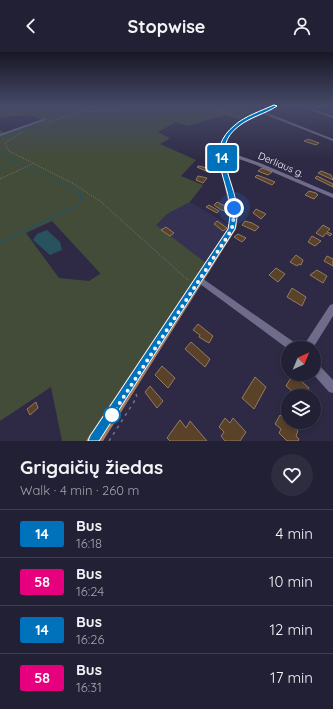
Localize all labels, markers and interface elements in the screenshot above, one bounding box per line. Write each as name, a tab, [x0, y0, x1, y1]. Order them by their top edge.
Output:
icon: back	[20, 15, 42, 37]
text: Stopwise	[128, 15, 205, 38]
icon: person	[291, 15, 313, 37]
line badge: 14	[204, 145, 240, 171]
text: 14	[215, 149, 229, 167]
street label: Derliaus g.	[256, 149, 306, 180]
your location	[224, 198, 244, 218]
north arrow	[281, 341, 321, 381]
map controls	[281, 341, 321, 429]
button: layers	[281, 389, 321, 429]
unlabelled marker	[103, 406, 121, 424]
button: heart	[271, 454, 313, 496]
text: Grigaičių žiedas	[20, 455, 163, 479]
text: Walk · 4 min · 260 m	[20, 482, 139, 498]
text: Bus	[76, 516, 102, 535]
text: 4 min	[275, 524, 313, 543]
text: 14	[35, 525, 49, 543]
text: 16:18	[76, 535, 102, 551]
text: Bus	[76, 564, 102, 583]
text: 10 min	[269, 572, 313, 591]
text: 58	[34, 573, 50, 591]
text: 16:24	[76, 583, 104, 599]
text: Bus	[76, 612, 102, 631]
text: 12 min	[269, 620, 313, 639]
text: 14	[35, 621, 49, 639]
text: 16:26	[76, 631, 104, 647]
text: Bus	[76, 660, 102, 679]
text: 17 min	[270, 668, 313, 687]
text: 58	[34, 669, 50, 687]
text: 16:31	[76, 679, 102, 695]

